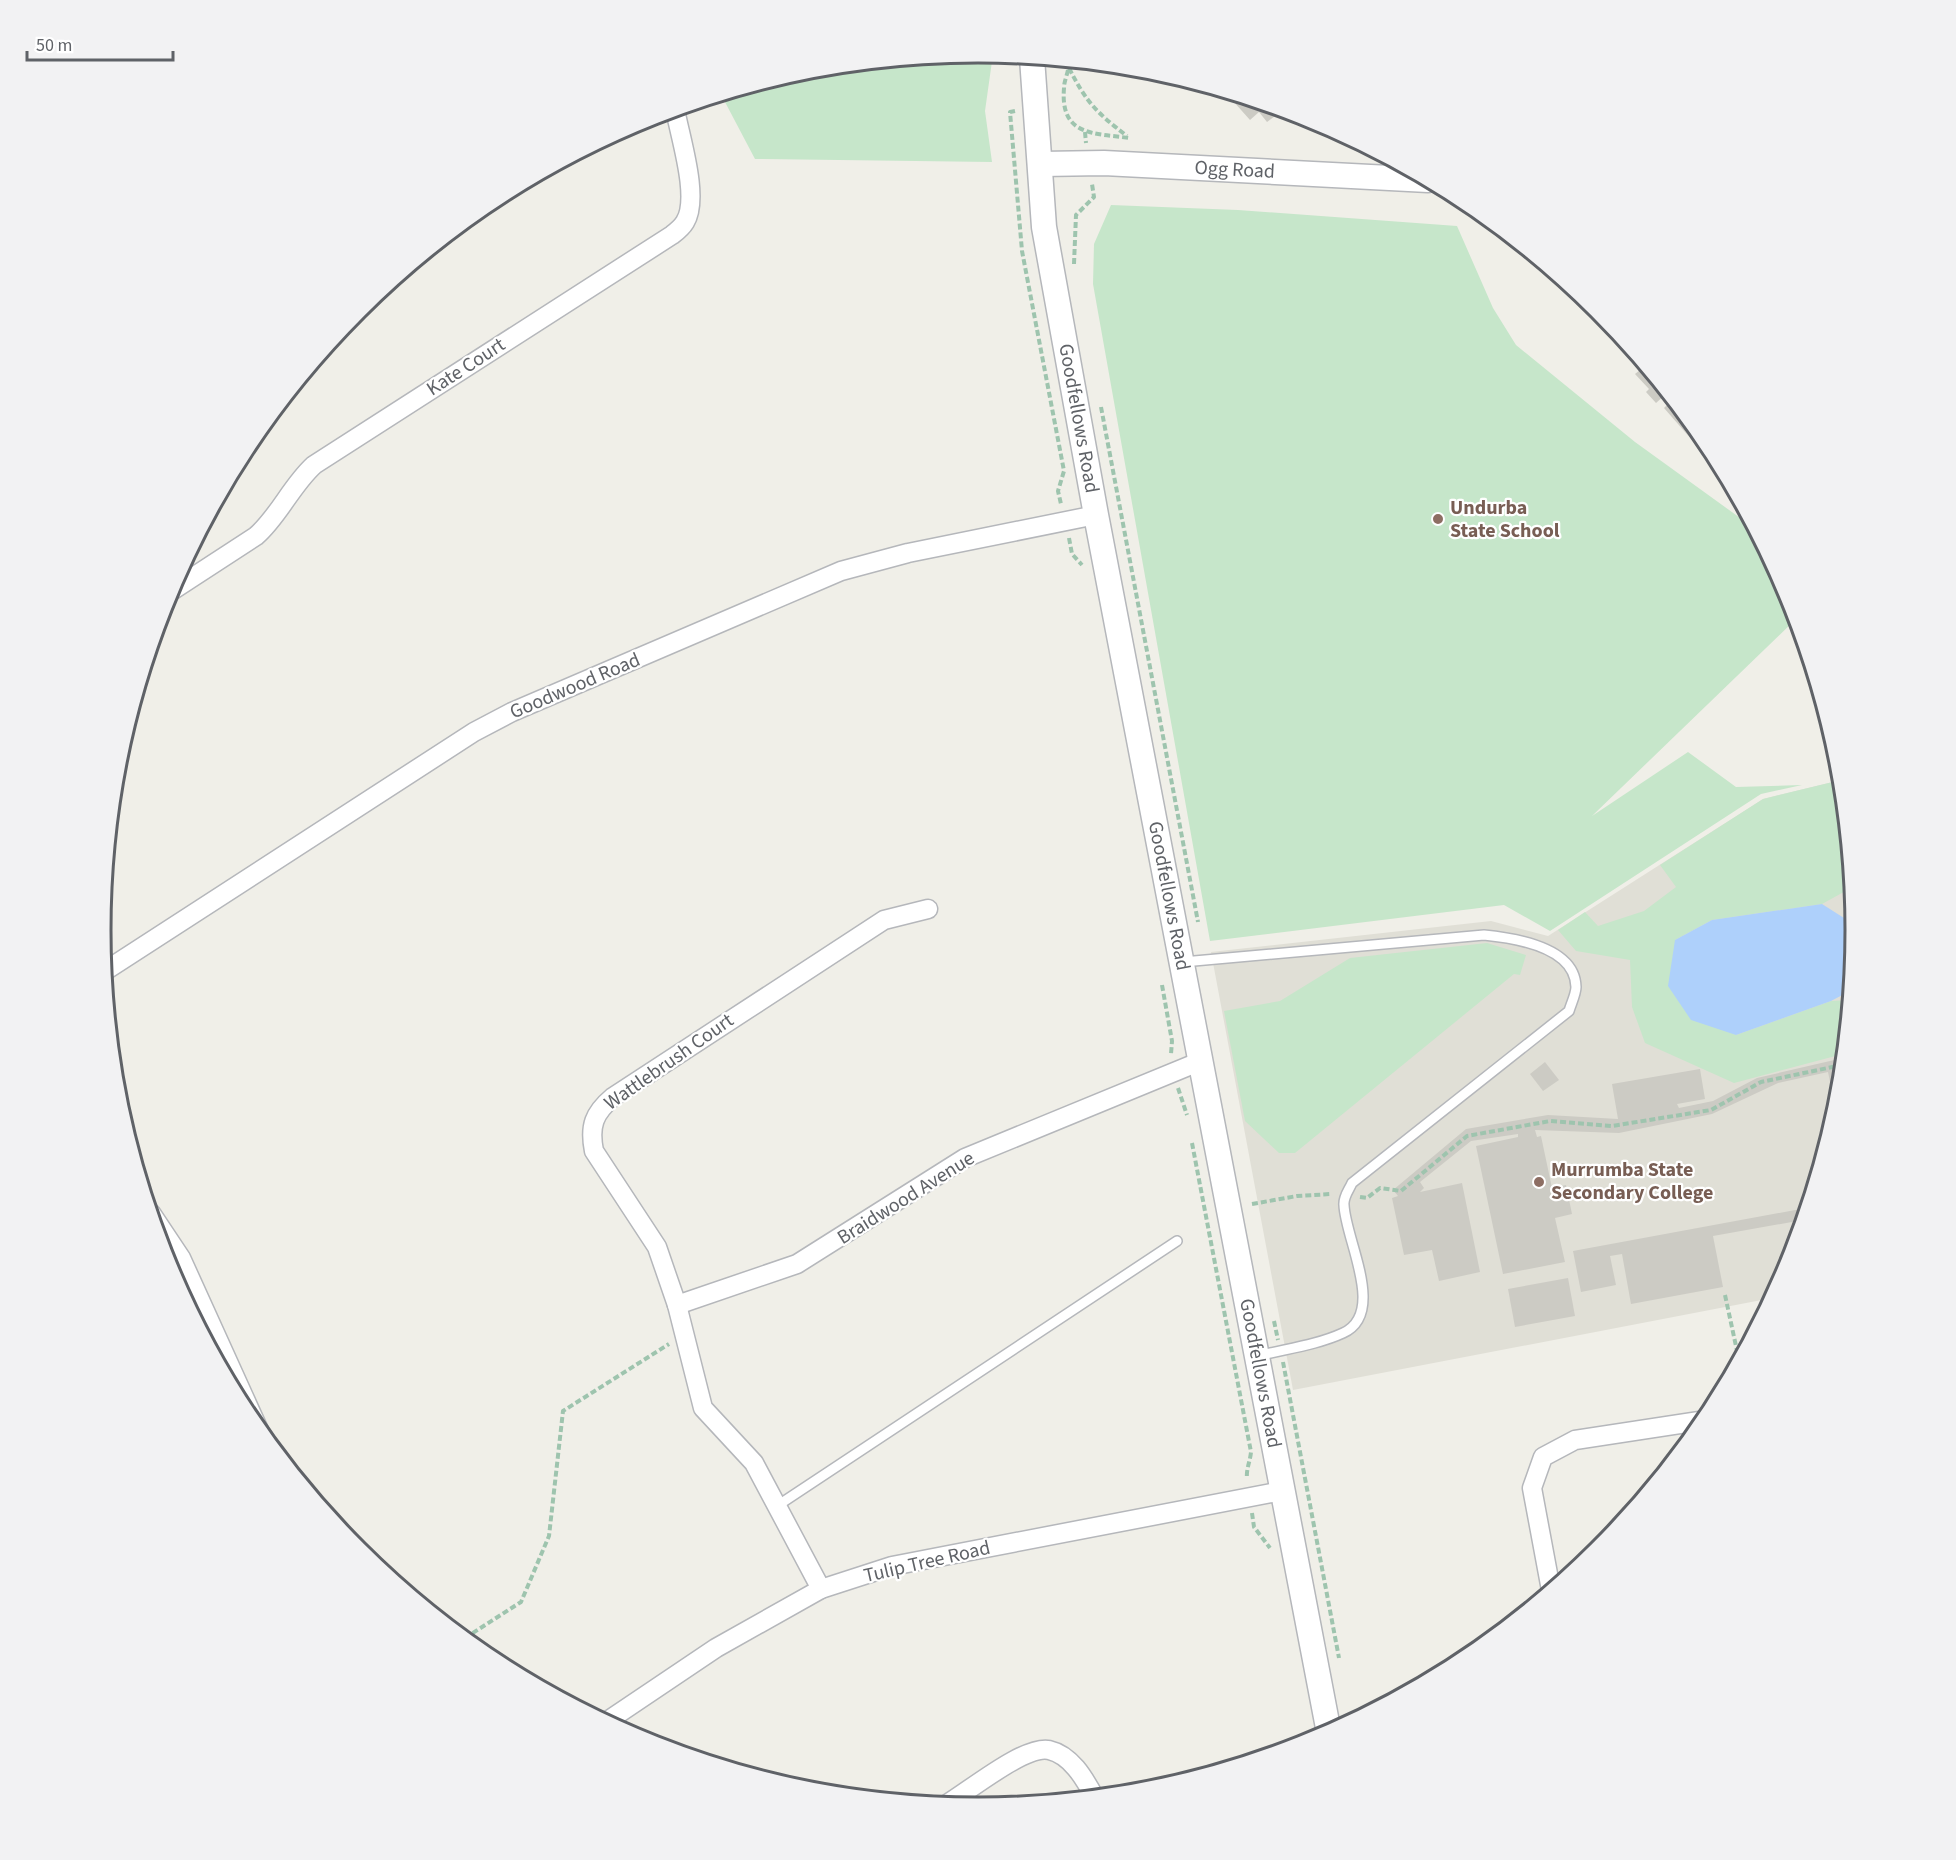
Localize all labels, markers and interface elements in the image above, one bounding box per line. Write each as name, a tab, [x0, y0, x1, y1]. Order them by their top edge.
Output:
scale bar	[27, 24, 172, 62]
text: 50 m	[36, 33, 72, 58]
street label: Ogg Road	[1194, 154, 1276, 186]
street label: Kate Court	[421, 331, 511, 403]
street label: Goodfellows Road	[1051, 341, 1106, 495]
place label: Undurba State School	[1450, 494, 1560, 545]
marker: Undurba State School	[1431, 512, 1445, 526]
street label: Goodwood Road	[505, 646, 645, 726]
street label: Goodfellows Road	[1141, 819, 1197, 973]
street label: Wattlebrush Court	[599, 1007, 740, 1117]
street label: Braidwood Avenue	[832, 1144, 980, 1251]
place label: Murrumba State Secondary College	[1551, 1156, 1713, 1207]
marker: Murrumba State Secondary College	[1532, 1175, 1546, 1189]
street label: Goodfellows Road	[1232, 1296, 1288, 1450]
street label: Tulip Tree Road	[861, 1534, 993, 1590]

